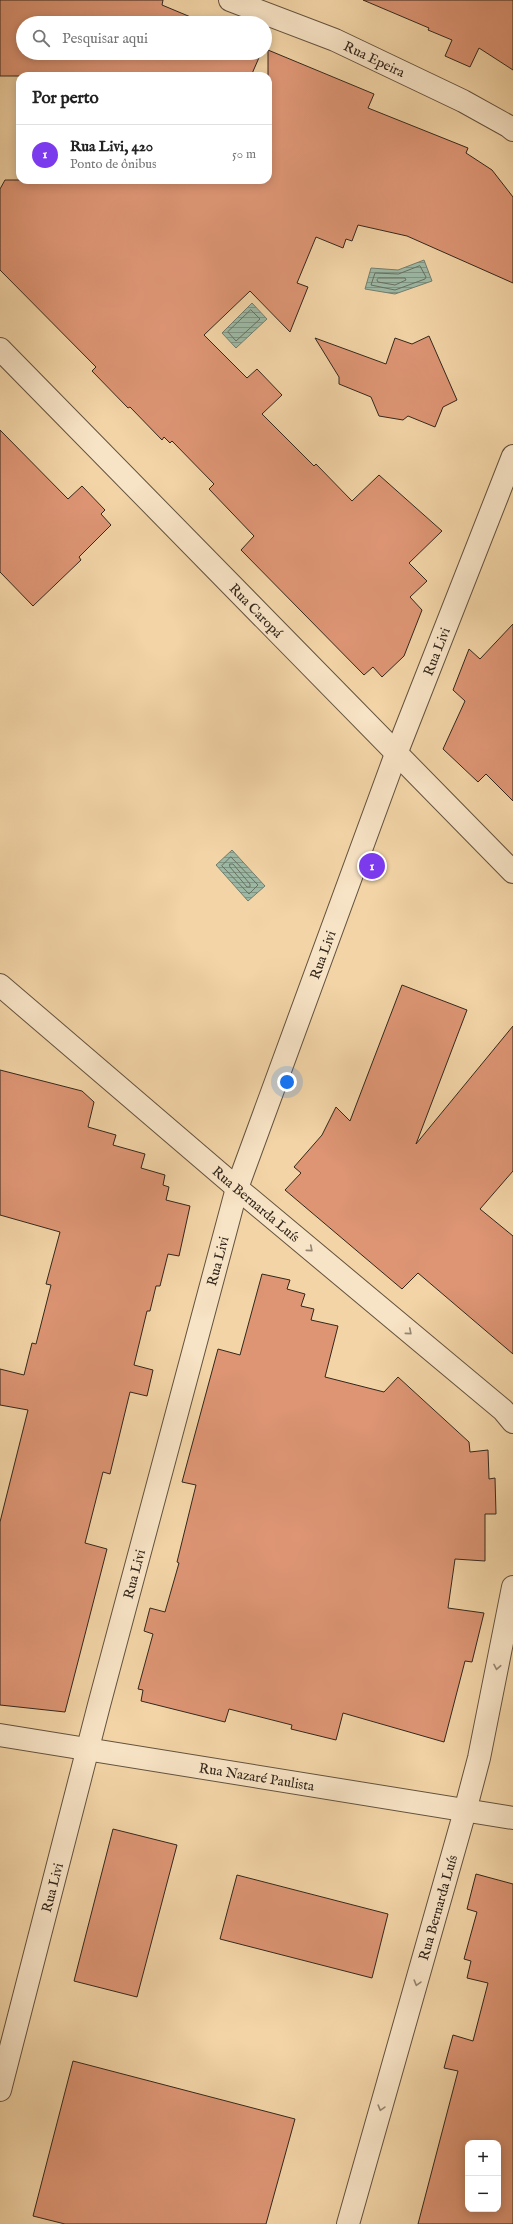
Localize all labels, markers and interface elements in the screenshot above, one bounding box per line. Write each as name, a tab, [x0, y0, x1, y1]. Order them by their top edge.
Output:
search box	[16, 16, 272, 60]
icon: search	[30, 27, 52, 49]
text: Pesquisar aqui	[62, 29, 148, 48]
street label: Rua Epeira	[340, 37, 408, 82]
text: Por perto	[32, 88, 99, 109]
text: Rua Livi, 420	[70, 137, 153, 156]
text: 1	[43, 146, 47, 163]
text: 50 m	[232, 146, 256, 163]
text: Ponto de ônibus	[70, 156, 157, 173]
street label: Rua Caropá	[225, 580, 287, 643]
street label: Rua Livi	[420, 625, 455, 679]
pin: 1	[359, 851, 385, 881]
street label: Rua Livi	[306, 928, 341, 982]
your location	[277, 1072, 297, 1092]
street label: Rua Bernarda Luís	[208, 1163, 303, 1247]
street label: Rua Livi	[203, 1234, 234, 1288]
one-way arrow	[305, 1244, 312, 1251]
one-way arrow	[405, 1327, 412, 1334]
street label: Rua Livi	[120, 1547, 150, 1601]
one-way arrow	[493, 1664, 502, 1670]
street label: Rua Nazaré Paulista	[197, 1759, 316, 1796]
street label: Rua Bernarda Luís	[415, 1853, 462, 1963]
street label: Rua Livi	[38, 1861, 68, 1915]
one-way arrow	[413, 1979, 422, 1986]
one-way arrow	[377, 2104, 386, 2111]
map controls	[465, 2140, 501, 2212]
button: +	[465, 2140, 501, 2176]
button: −	[465, 2176, 501, 2212]

